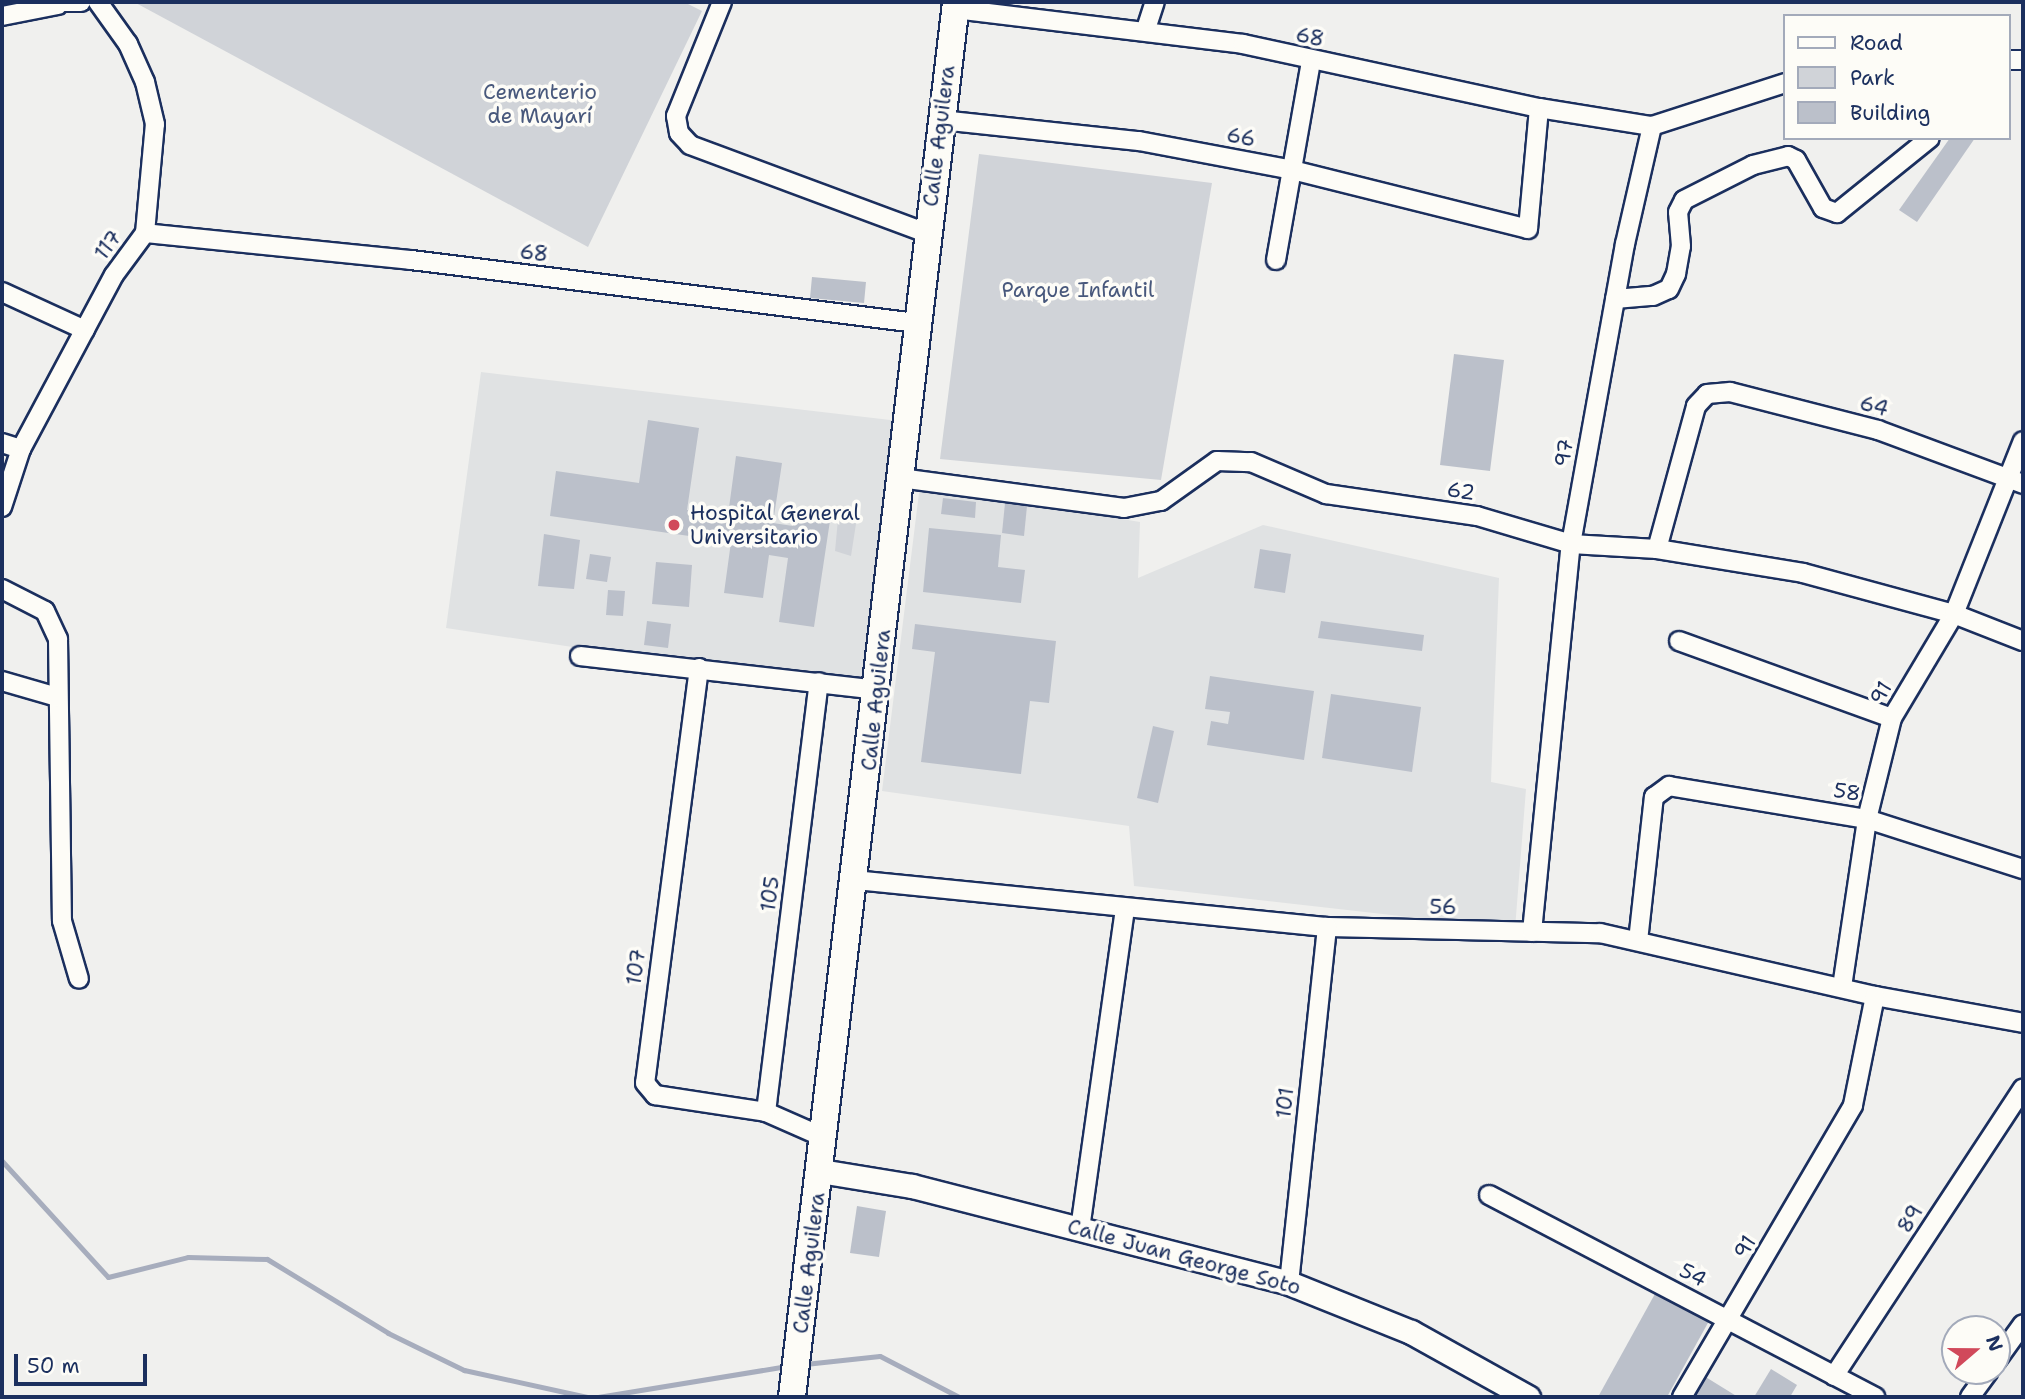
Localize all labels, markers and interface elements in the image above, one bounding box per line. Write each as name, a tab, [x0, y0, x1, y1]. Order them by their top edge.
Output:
legend	[1784, 14, 2011, 140]
street label: 68	[1293, 22, 1327, 52]
text: Road	[1850, 29, 1903, 57]
street label: Calle Aguilera	[918, 64, 960, 208]
text: Park	[1850, 64, 1895, 92]
park label: Cementerio de Mayarí	[483, 79, 597, 129]
text: Building	[1850, 99, 1930, 127]
street label: 66	[1224, 122, 1258, 152]
street label: 117	[89, 225, 127, 265]
street label: 68	[518, 239, 550, 267]
park label: Parque Infantil	[1002, 277, 1154, 303]
street label: 64	[1857, 390, 1891, 422]
street label: 97	[1549, 437, 1579, 469]
street label: 62	[1445, 476, 1477, 506]
place label: Hospital General Universitario	[690, 500, 860, 550]
marker: Hospital General Universitario	[664, 515, 684, 535]
street label: Calle Aguilera	[856, 628, 896, 772]
street label: 91	[1864, 677, 1898, 709]
street label: 58	[1831, 777, 1863, 807]
street label: 105	[755, 875, 785, 913]
street label: 56	[1429, 894, 1457, 920]
street label: 107	[621, 947, 651, 987]
street label: 101	[1271, 1086, 1299, 1120]
street label: Calle Aguilera	[788, 1191, 830, 1335]
street label: 89	[1892, 1200, 1928, 1238]
street label: Calle Juan George Soto	[1065, 1214, 1303, 1300]
street label: 91	[1728, 1231, 1762, 1263]
street label: 54	[1675, 1258, 1711, 1292]
north arrow	[1941, 1315, 2011, 1385]
text: N	[1980, 1332, 2009, 1355]
scale bar	[18, 1340, 150, 1384]
text: 50 m	[27, 1352, 80, 1380]

